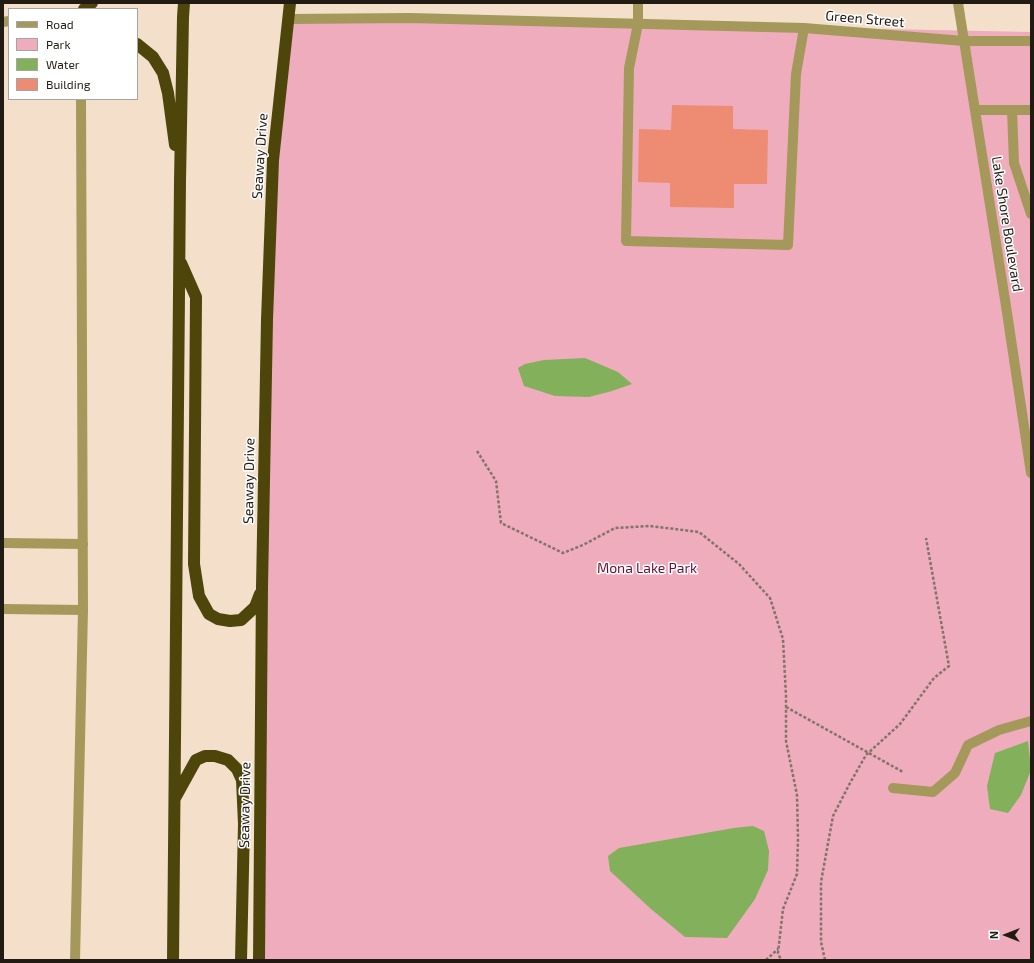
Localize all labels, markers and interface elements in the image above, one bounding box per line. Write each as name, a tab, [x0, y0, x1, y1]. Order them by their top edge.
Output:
street label: Green Street	[825, 7, 905, 31]
legend	[8, 8, 138, 100]
text: Road	[46, 17, 74, 31]
text: Park	[46, 37, 71, 51]
text: Water	[46, 57, 80, 71]
text: Building	[46, 77, 90, 91]
street label: Seaway Drive	[249, 113, 271, 199]
street label: Lake Shore Boulevard	[988, 155, 1026, 293]
street label: Seaway Drive	[240, 438, 258, 524]
park label: Mona Lake Park	[597, 560, 697, 576]
street label: Seaway Drive	[236, 762, 254, 848]
north arrow	[986, 915, 1026, 955]
text: N	[987, 931, 1000, 939]

